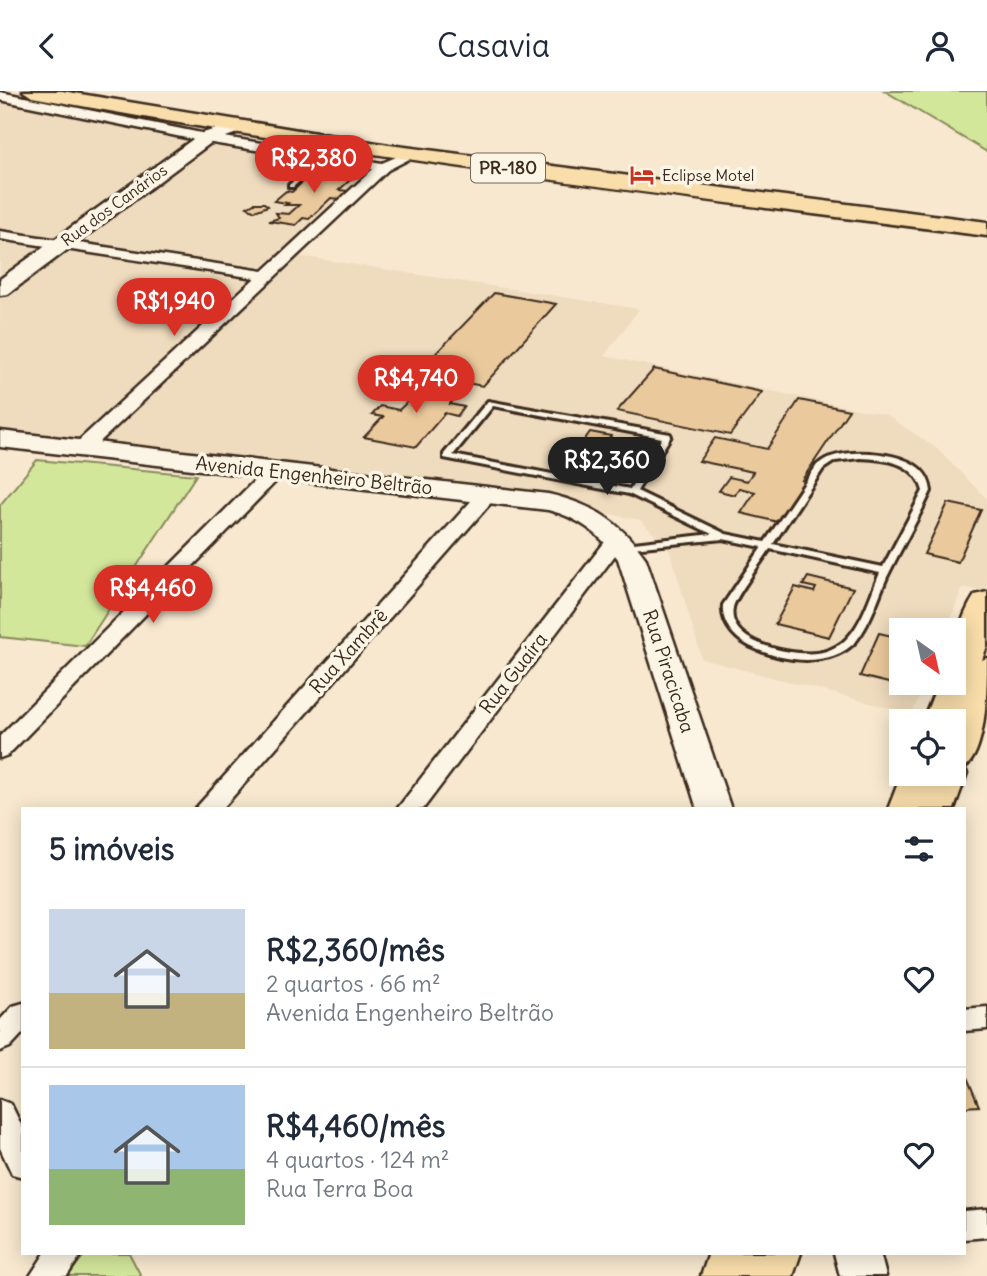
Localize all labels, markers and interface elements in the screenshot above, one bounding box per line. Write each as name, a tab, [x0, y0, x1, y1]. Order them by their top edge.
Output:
text: Casavia	[437, 25, 550, 66]
icon: back	[28, 27, 66, 65]
icon: person	[921, 27, 959, 65]
pin: R$2,380	[249, 135, 379, 195]
text: R$2,380	[271, 143, 357, 172]
road number: PR-180	[471, 153, 545, 183]
street label: Rua dos Canários	[57, 160, 171, 250]
hotel icon: Eclipse Motel	[628, 161, 656, 189]
place label: Eclipse Motel	[662, 165, 754, 185]
pin: R$1,940	[109, 279, 239, 338]
text: R$1,940	[133, 286, 215, 315]
pin: R$4,740	[351, 355, 481, 415]
text: R$4,740	[374, 363, 458, 392]
pin: R$2,360	[542, 437, 672, 497]
text: R$2,360	[564, 445, 650, 474]
street label: Avenida Engenheiro Beltrão	[194, 451, 434, 499]
pin: R$4,460	[88, 566, 218, 625]
text: R$4,460	[110, 573, 196, 602]
street label: Rua Xambrê	[304, 604, 392, 698]
street label: Rua Piracicaba	[638, 606, 700, 736]
north arrow	[889, 618, 966, 695]
map controls	[889, 618, 966, 786]
street label: Rua Guaíra	[474, 627, 552, 718]
button: locate	[889, 709, 966, 786]
text: 5 imóveis	[49, 830, 174, 868]
icon: filters	[900, 830, 938, 868]
text: R$2,360/mês	[266, 931, 445, 969]
icon: home	[105, 937, 189, 1021]
icon: heart	[900, 960, 938, 998]
text: 2 quartos · 66 m²	[266, 969, 441, 998]
text: Avenida Engenheiro Beltrão	[266, 998, 554, 1027]
text: R$4,460/mês	[266, 1107, 445, 1145]
icon: home	[105, 1113, 189, 1197]
icon: heart	[900, 1136, 938, 1174]
text: 4 quartos · 124 m²	[266, 1145, 449, 1174]
text: Rua Terra Boa	[266, 1174, 414, 1203]

